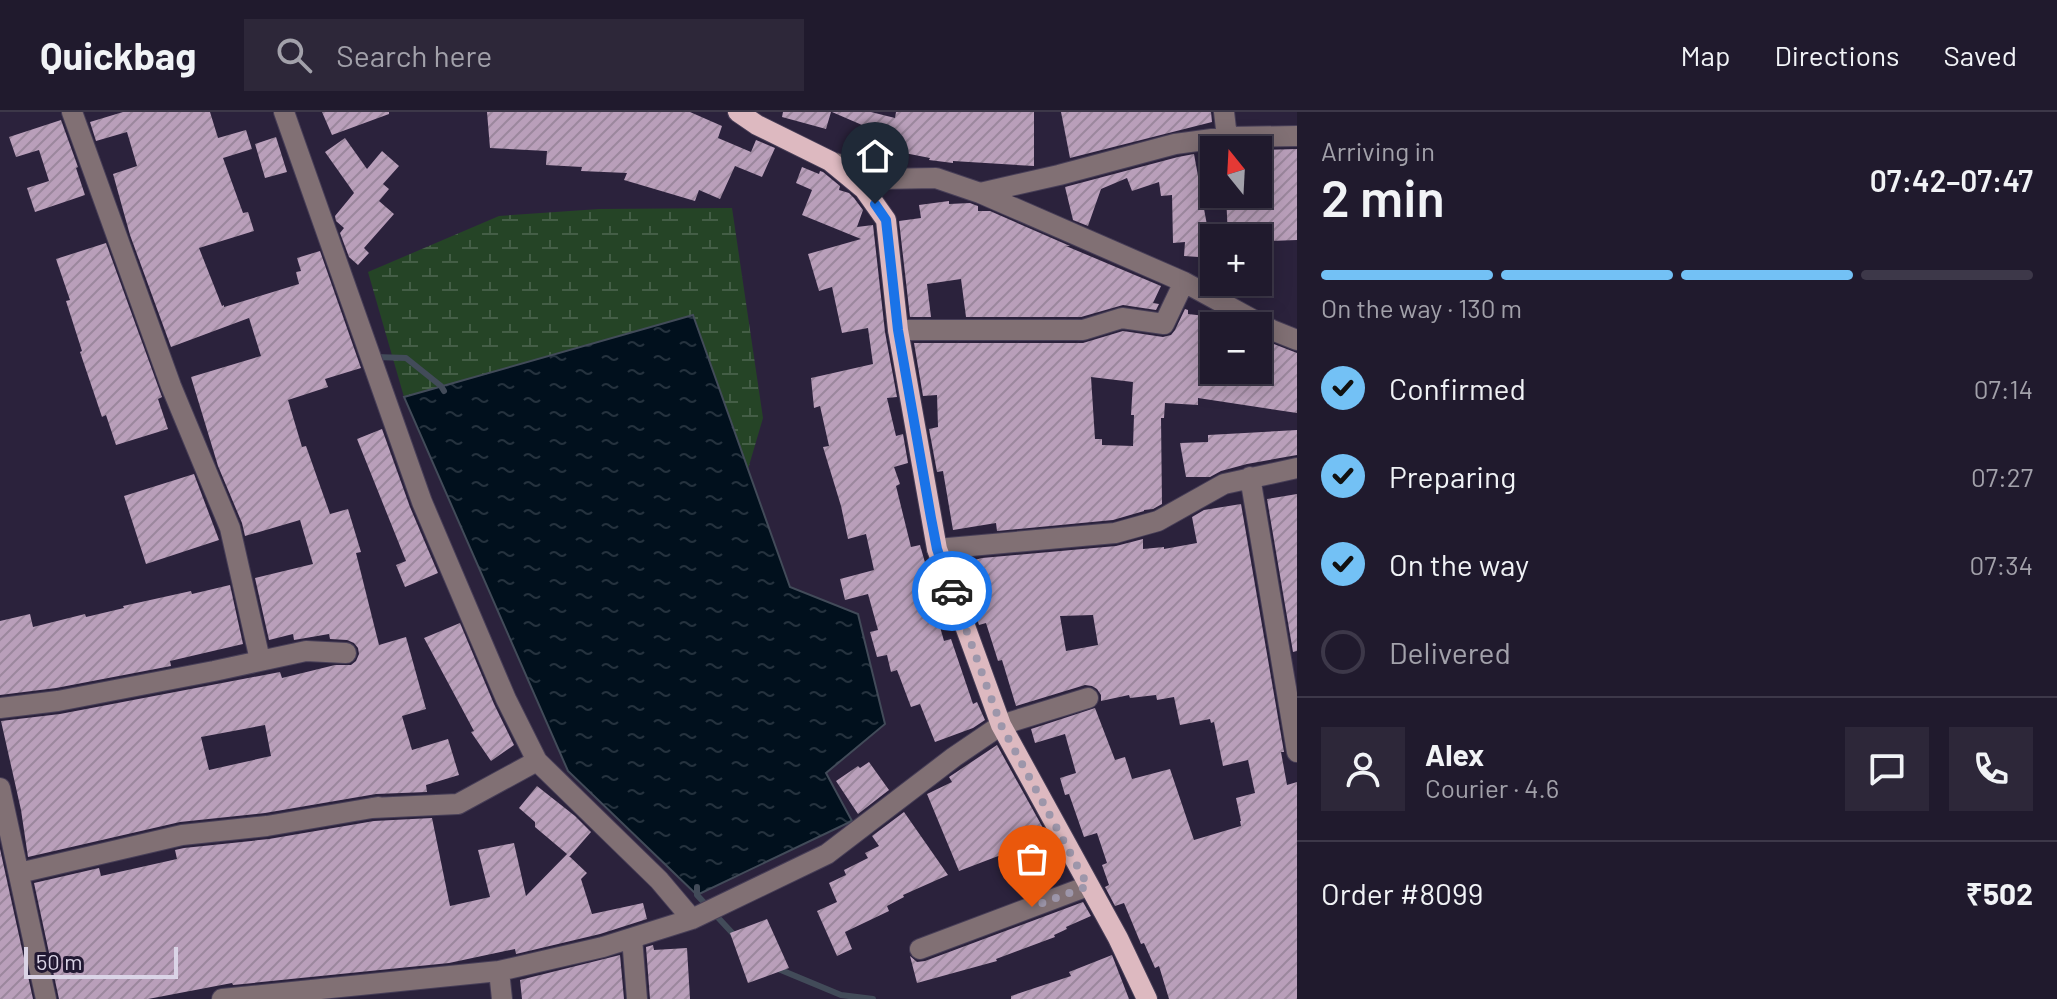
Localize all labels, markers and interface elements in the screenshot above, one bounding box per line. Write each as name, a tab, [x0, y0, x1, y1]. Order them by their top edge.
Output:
search box	[244, 19, 804, 91]
text: Quickbag	[40, 32, 196, 78]
icon: search	[272, 33, 316, 77]
text: Search here	[336, 37, 492, 73]
text: Map	[1681, 38, 1730, 72]
text: Directions	[1774, 38, 1900, 72]
text: Saved	[1944, 38, 2017, 72]
pin	[841, 122, 909, 204]
icon: home	[853, 134, 897, 178]
text: Arriving in	[1321, 135, 1435, 166]
north arrow	[1200, 136, 1272, 208]
map controls	[1200, 136, 1272, 384]
text: 07:42–07:47	[1870, 162, 2033, 198]
text: 2 min	[1321, 165, 1445, 227]
button: +	[1200, 224, 1272, 296]
text: On the way · 130 m	[1321, 292, 1522, 323]
button: −	[1200, 312, 1272, 384]
icon: check	[1321, 366, 1365, 410]
text: Confirmed	[1389, 370, 1526, 406]
text: 07:14	[1974, 373, 2033, 404]
icon: check	[1321, 454, 1365, 498]
text: Preparing	[1389, 458, 1516, 494]
text: 07:27	[1971, 461, 2033, 492]
icon: check	[1321, 542, 1365, 586]
text: On the way	[1389, 546, 1529, 582]
text: 07:34	[1969, 549, 2033, 580]
courier	[912, 551, 992, 631]
icon: car	[930, 569, 974, 613]
text: Delivered	[1389, 634, 1511, 670]
button: person	[1321, 727, 1405, 811]
button: chat	[1845, 727, 1929, 811]
button: phone	[1949, 727, 2033, 811]
text: Alex	[1425, 736, 1484, 772]
text: Courier · 4.6	[1425, 772, 1559, 803]
pin	[998, 825, 1066, 907]
icon: bag	[1010, 837, 1054, 881]
text: Order #8099	[1321, 875, 1483, 911]
text: ₹502	[1966, 875, 2033, 911]
scale bar	[24, 943, 178, 979]
text: 50 m	[36, 948, 82, 974]

